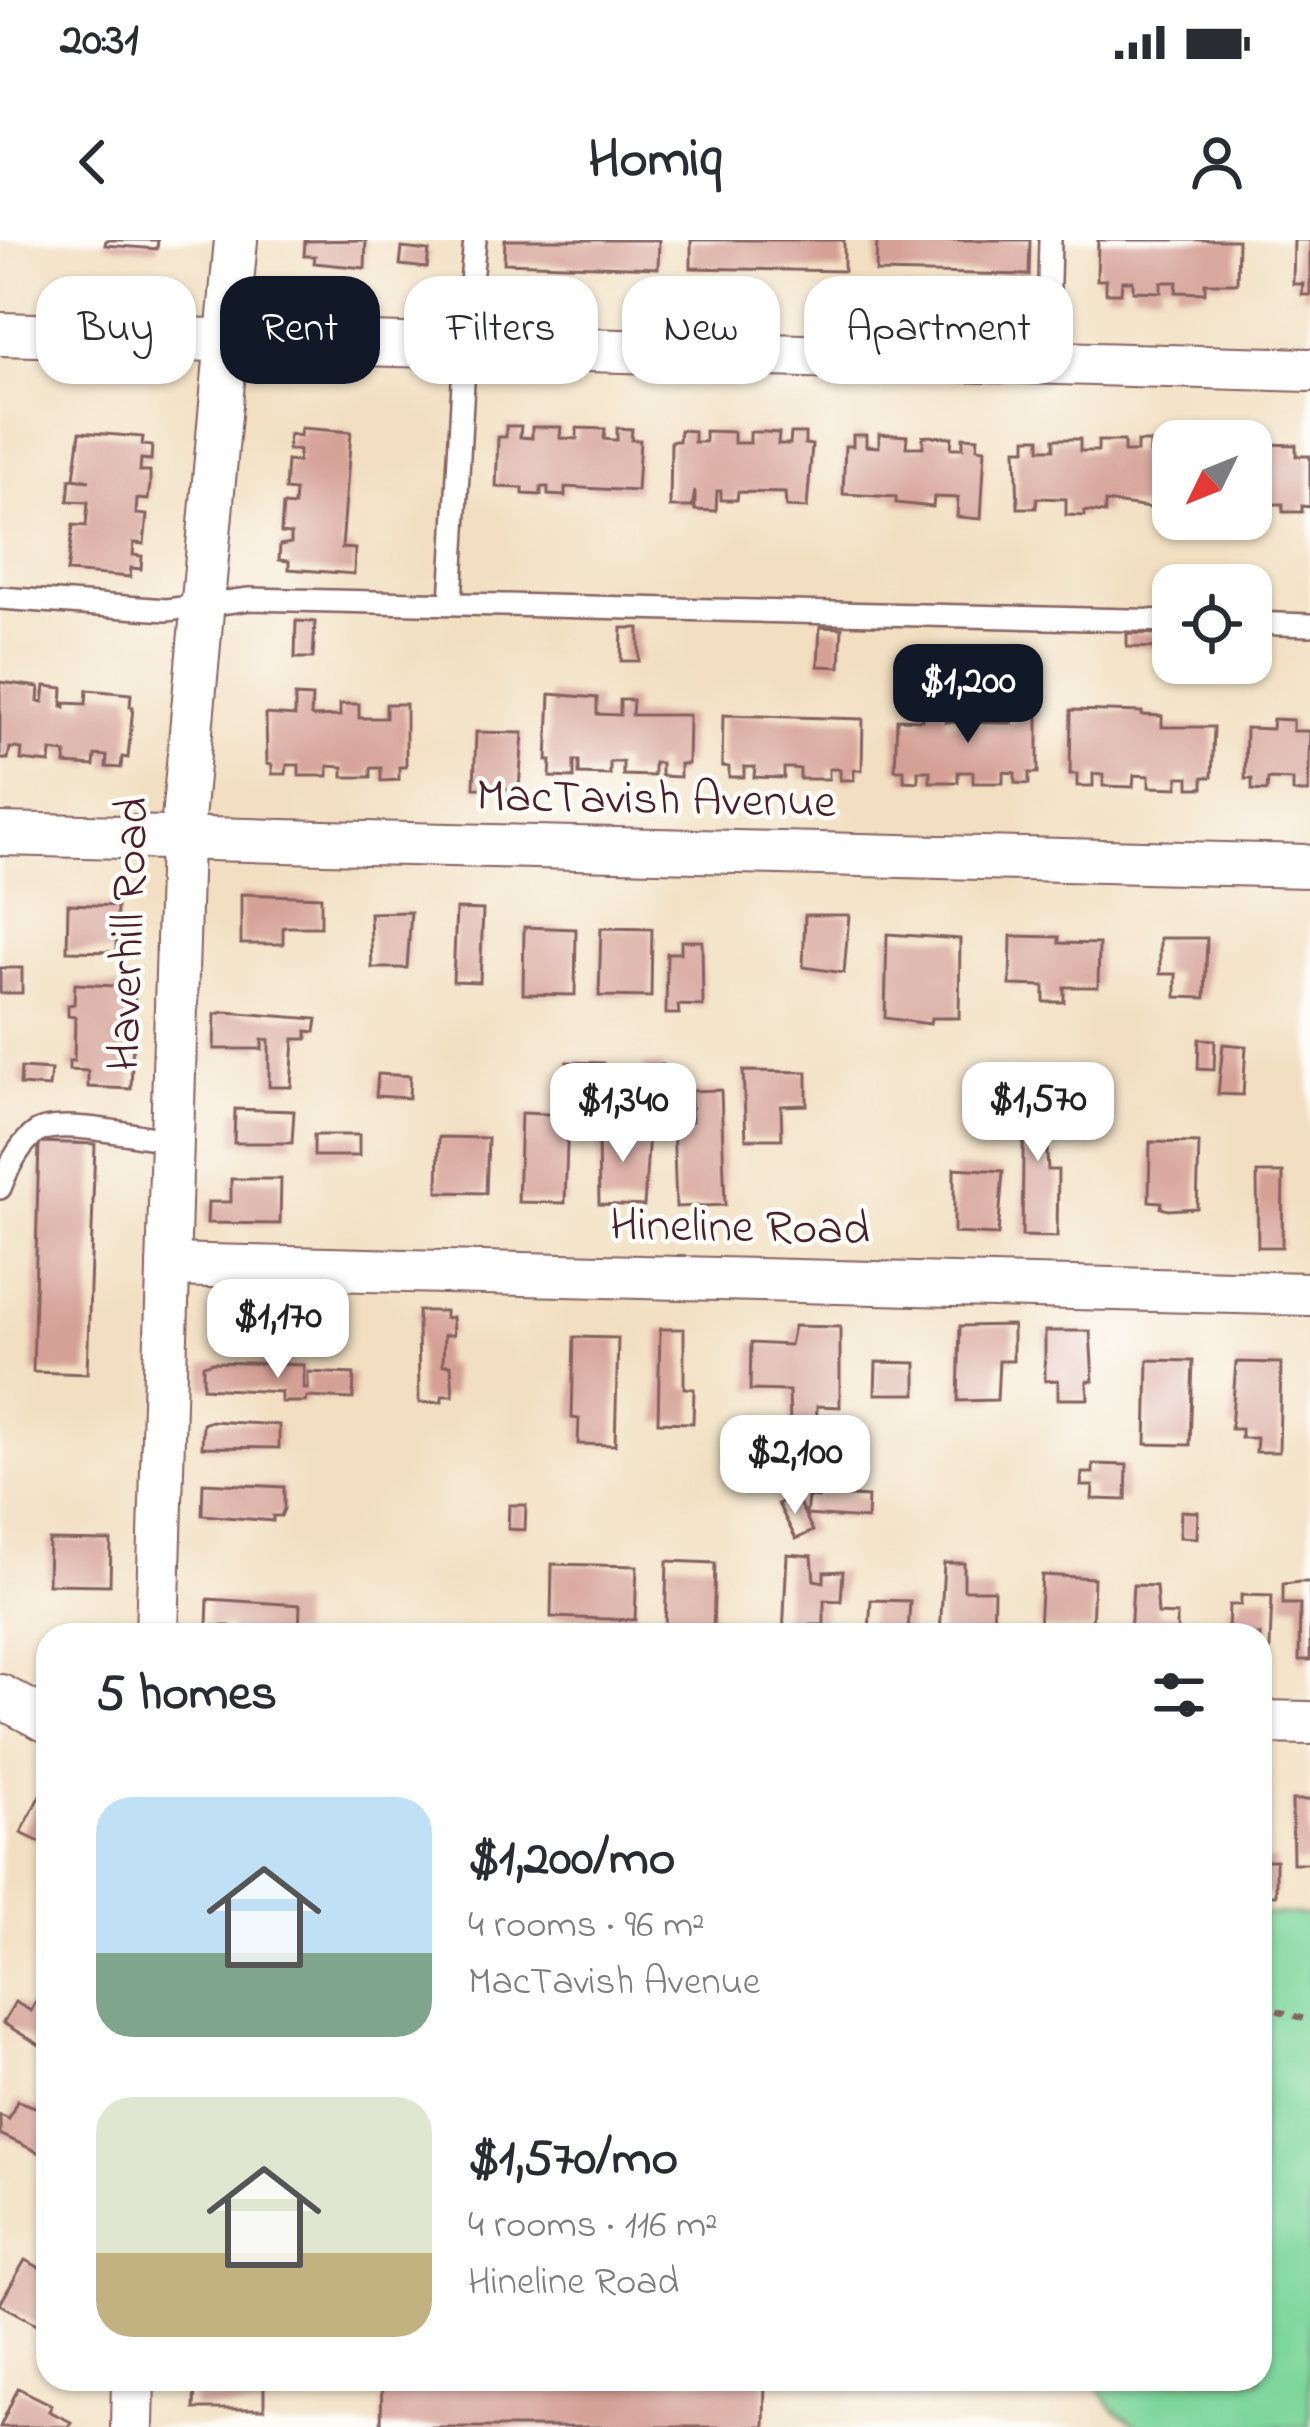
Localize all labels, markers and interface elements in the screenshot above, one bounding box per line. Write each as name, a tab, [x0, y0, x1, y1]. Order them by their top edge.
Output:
text: 20:31	[60, 9, 139, 75]
text: Homiq	[588, 123, 722, 201]
icon: back	[60, 129, 126, 195]
icon: person	[1184, 129, 1250, 195]
chip: Buy	[36, 276, 196, 384]
chip: Rent	[220, 276, 380, 384]
chip: Filters	[404, 276, 598, 384]
chip: New	[622, 276, 780, 384]
chip: Apartment	[804, 276, 1073, 384]
north arrow	[1152, 420, 1272, 540]
map controls	[1152, 420, 1272, 684]
button: locate	[1152, 564, 1272, 684]
pin: $1,200	[870, 644, 1066, 746]
text: $1,200	[920, 654, 1016, 711]
street label: MacTavish Avenue	[476, 763, 837, 839]
street label: Haverhill Road	[90, 796, 170, 1072]
pin: $1,570	[940, 1062, 1136, 1164]
pin: $1,340	[525, 1063, 721, 1165]
text: $1,570	[989, 1072, 1087, 1129]
text: $1,340	[577, 1073, 669, 1130]
street label: Hineline Road	[609, 1192, 871, 1266]
pin: $1,170	[180, 1279, 376, 1381]
text: $1,170	[234, 1289, 322, 1346]
pin: $2,100	[697, 1415, 893, 1517]
text: $2,100	[747, 1425, 843, 1482]
text: 5 homes	[96, 1658, 277, 1733]
icon: filters	[1146, 1662, 1212, 1728]
text: $1,200/mo	[468, 1823, 675, 1898]
icon: home	[192, 1845, 336, 1989]
text: 4 rooms · 96 m²	[468, 1898, 705, 1955]
text: MacTavish Avenue	[468, 1955, 760, 2012]
text: $1,570/mo	[468, 2123, 678, 2198]
icon: home	[192, 2145, 336, 2289]
text: 4 rooms · 116 m²	[468, 2198, 718, 2255]
text: Hineline Road	[468, 2255, 679, 2312]

